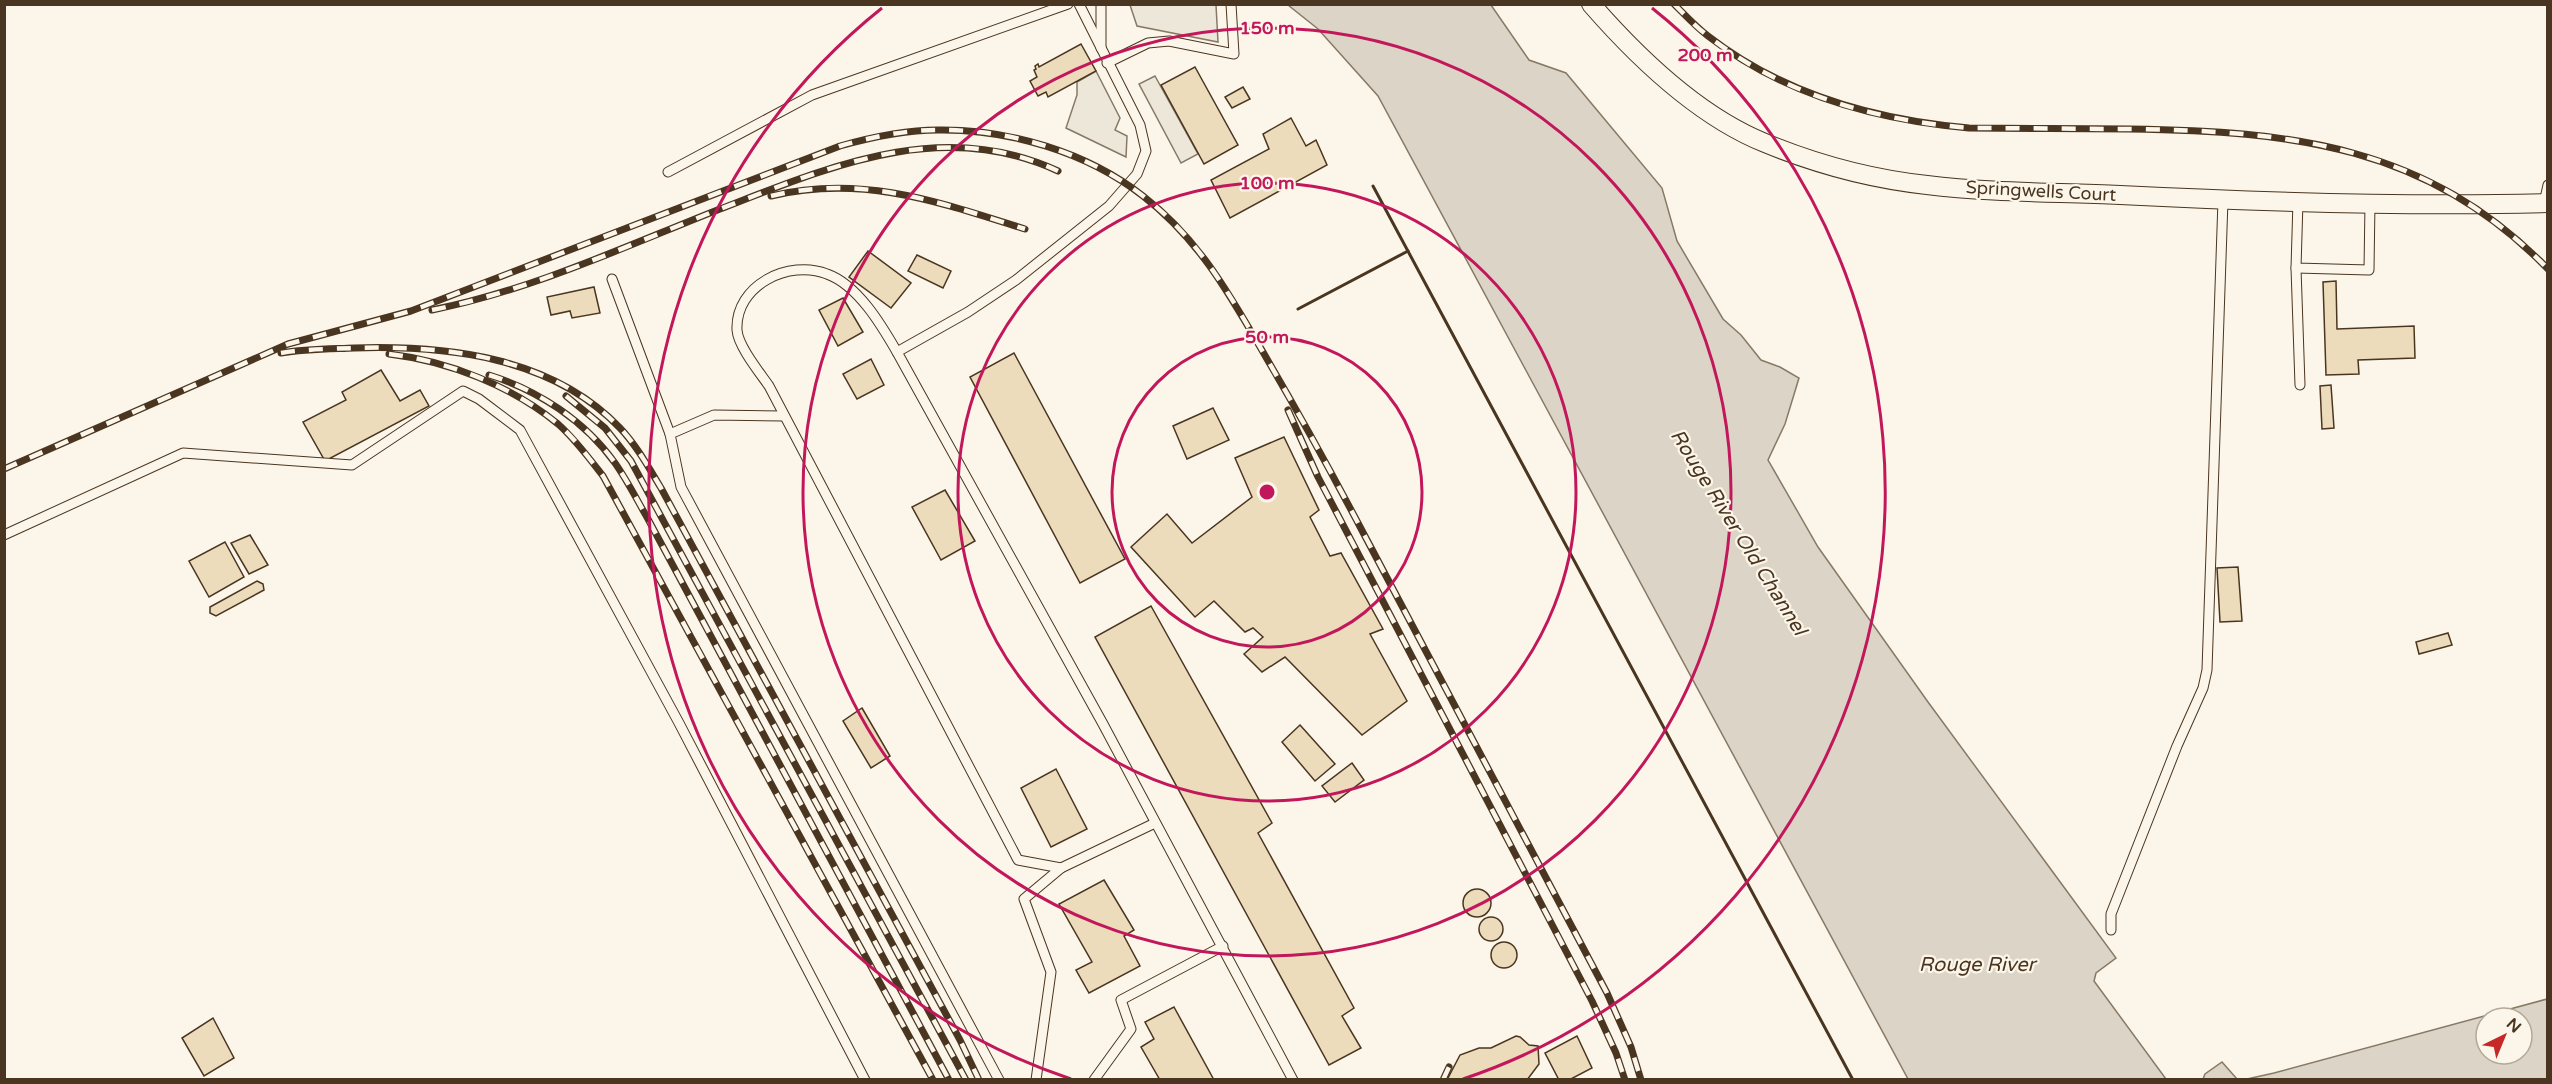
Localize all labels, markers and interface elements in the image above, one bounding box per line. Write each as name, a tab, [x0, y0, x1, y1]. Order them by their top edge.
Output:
text: 150 m	[1239, 17, 1295, 39]
text: 200 m	[1677, 44, 1733, 66]
text: 100 m	[1239, 172, 1295, 194]
street label: Springwells Court	[1965, 176, 2117, 206]
text: 50 m	[1245, 326, 1289, 348]
water label: Rouge River Old Channel	[1665, 425, 1813, 642]
centre of rings	[1257, 482, 1277, 502]
water label: Rouge River	[1919, 953, 2038, 977]
north arrow	[2474, 1006, 2534, 1066]
text: N	[2502, 1014, 2525, 1037]

